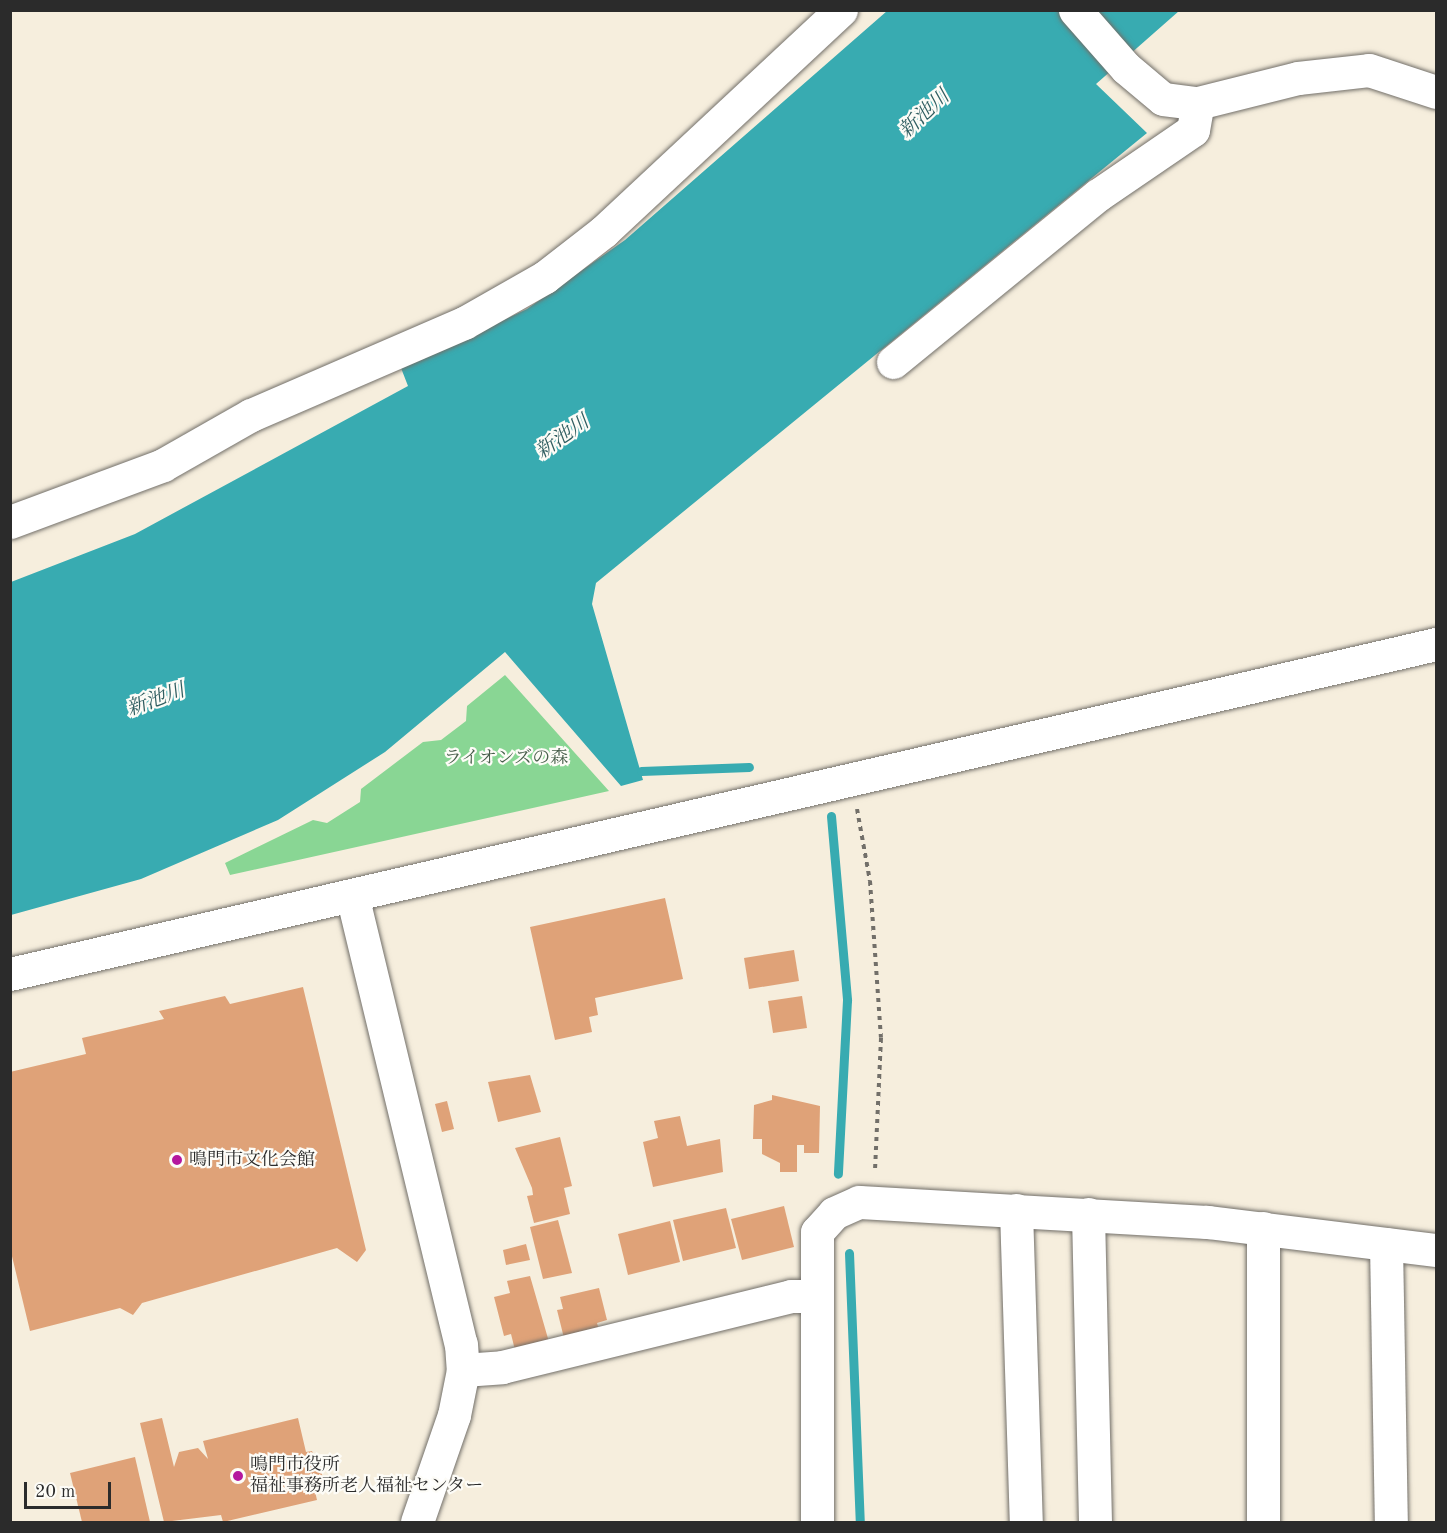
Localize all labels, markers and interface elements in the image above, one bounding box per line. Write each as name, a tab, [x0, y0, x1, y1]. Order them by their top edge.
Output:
water label: 新池川	[895, 86, 955, 144]
water label: 新池川	[532, 411, 594, 465]
water label: 新池川	[124, 679, 188, 723]
park label: ライオンズの森	[443, 747, 569, 769]
place label: 鳴門市文化会館	[189, 1149, 315, 1171]
marker: 鳴門市文化会館	[170, 1153, 184, 1167]
place label: 鳴門市役所 福祉事務所老人福祉センター	[250, 1455, 484, 1498]
marker: 鳴門市役所 福祉事務所老人福祉センター	[231, 1469, 245, 1483]
scale bar	[27, 1470, 114, 1508]
text: 20 m	[35, 1483, 75, 1501]

